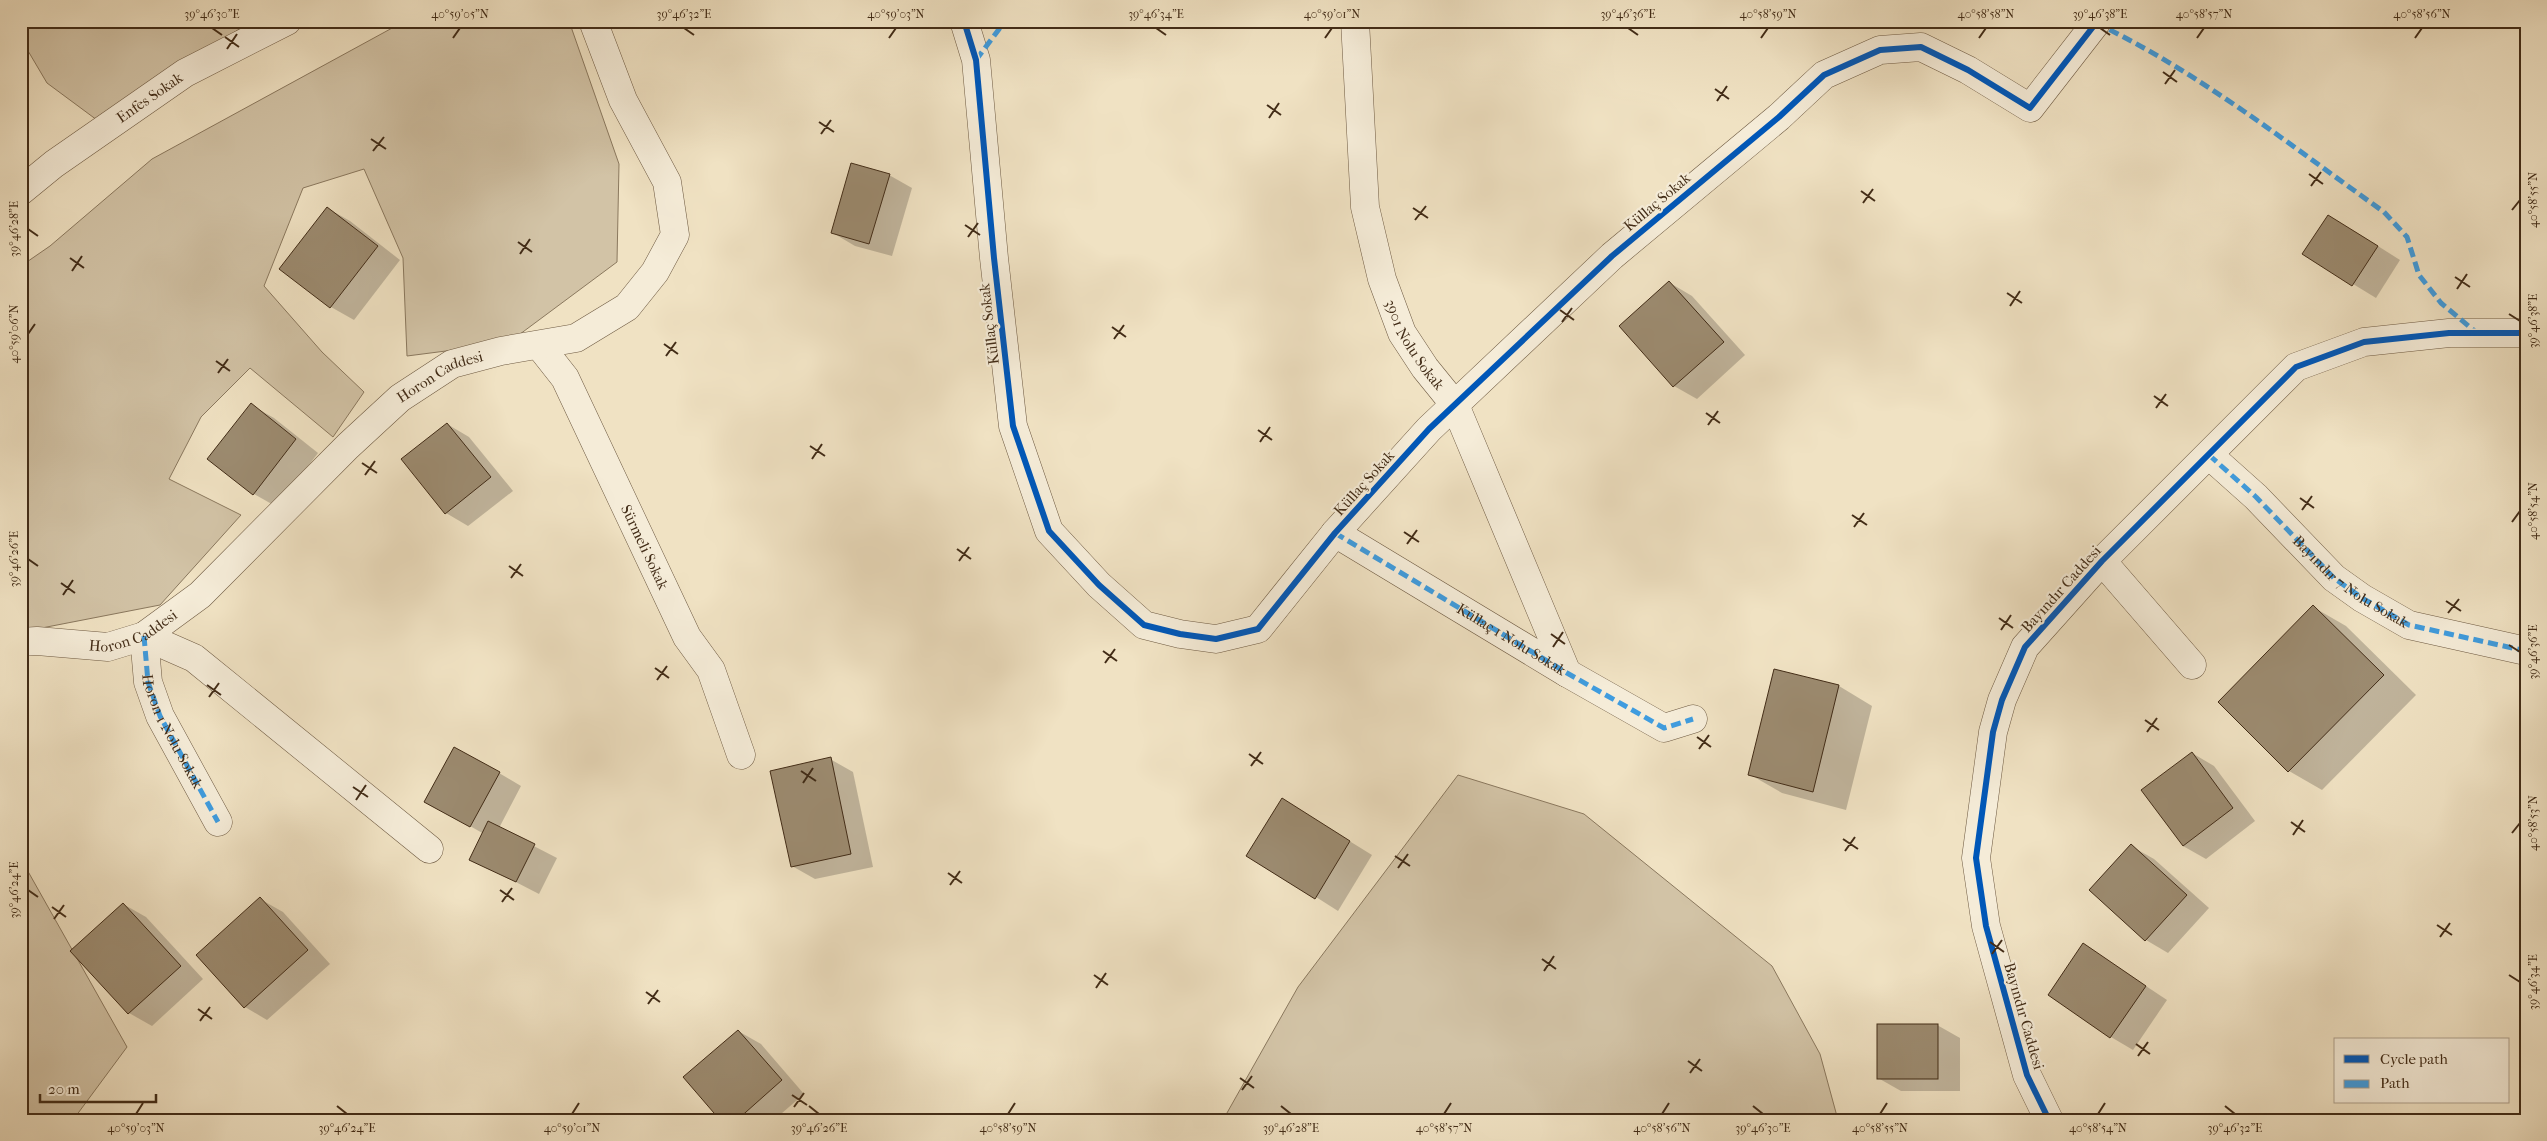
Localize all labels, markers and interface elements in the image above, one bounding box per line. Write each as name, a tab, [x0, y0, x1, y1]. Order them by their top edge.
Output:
text: 39°46'30"E	[184, 7, 240, 21]
text: 40°59'05"N	[431, 7, 489, 21]
text: 39°46'32"E	[657, 7, 711, 21]
text: 40°59'03"N	[867, 7, 925, 21]
text: 39°46'34"E	[1128, 7, 1184, 21]
text: 40°59'01"N	[1304, 7, 1360, 21]
text: 39°46'36"E	[1600, 7, 1656, 21]
text: 40°58'59"N	[1739, 7, 1797, 21]
text: 40°58'58"N	[1958, 7, 2014, 21]
text: 39°46'38"E	[2073, 7, 2127, 21]
text: 40°58'57"N	[2176, 7, 2232, 21]
text: 40°58'56"N	[2393, 7, 2451, 21]
street label: Enfes Sokak	[113, 68, 186, 127]
street label: Küllaç Sokak	[1620, 169, 1694, 235]
text: 40°58'55"N	[2526, 172, 2540, 228]
text: 39°46'28"E	[7, 201, 21, 257]
street label: Küllaç Sokak	[975, 282, 1003, 366]
text: 39°46'38"E	[2526, 294, 2540, 348]
street label: 3901 Nolu Sokak	[1381, 297, 1448, 394]
text: 40°59'06"N	[7, 304, 21, 364]
street label: Horon Caddesi	[393, 347, 485, 407]
street label: Küllaç Sokak	[1330, 446, 1398, 519]
text: 40°58'54"N	[2526, 482, 2540, 540]
street label: Sürmeli Sokak	[617, 502, 672, 593]
text: 39°46'26"E	[7, 531, 21, 587]
street label: Bayındır 7 Nolu Sokak	[2289, 532, 2412, 632]
street label: Bayındır Caddesi	[2017, 542, 2105, 636]
street label: Küllaç 1 Nolu Sokak	[1453, 599, 1570, 680]
street label: Horon Caddesi	[88, 605, 181, 656]
text: 39°46'36"E	[2526, 624, 2540, 680]
street label: Horon 1 Nolu Sokak	[138, 673, 207, 792]
text: 40°58'53"N	[2526, 795, 2540, 851]
text: 39°46'24"E	[7, 862, 21, 919]
text: 39°46'34"E	[2526, 954, 2540, 1010]
street label: Bayındır Caddesi	[2000, 960, 2048, 1072]
legend	[2334, 1038, 2510, 1104]
text: Cycle path	[2380, 1050, 2448, 1068]
scale bar	[40, 1071, 156, 1103]
text: Path	[2380, 1074, 2410, 1092]
text: 20 m	[48, 1080, 80, 1098]
text: 40°59'03"N	[107, 1121, 165, 1135]
text: 39°46'24"E	[319, 1121, 376, 1135]
text: 40°59'01"N	[544, 1121, 600, 1135]
text: 39°46'26"E	[791, 1121, 847, 1135]
text: 40°58'59"N	[979, 1121, 1037, 1135]
text: 39°46'28"E	[1263, 1121, 1319, 1135]
text: 40°58'57"N	[1416, 1121, 1472, 1135]
text: 40°58'56"N	[1633, 1121, 1691, 1135]
text: 39°46'30"E	[1735, 1121, 1791, 1135]
text: 40°58'55"N	[1852, 1121, 1908, 1135]
text: 40°58'54"N	[2069, 1121, 2127, 1135]
text: 39°46'32"E	[2208, 1121, 2262, 1135]

